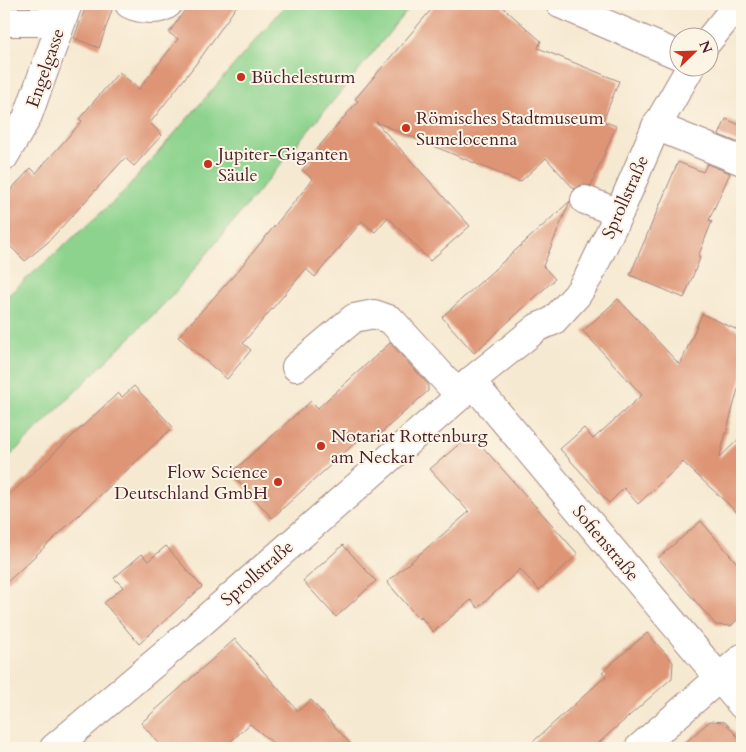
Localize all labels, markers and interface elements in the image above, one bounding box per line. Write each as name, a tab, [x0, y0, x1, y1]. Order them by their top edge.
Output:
street label: Engelgasse	[20, 25, 71, 111]
north arrow	[668, 28, 718, 78]
text: N	[694, 38, 717, 56]
place label: Büchelesturm	[251, 65, 356, 90]
marker: Büchelesturm	[235, 71, 247, 83]
place label: Römisches Stadtmuseum Sumelocenna	[416, 106, 605, 152]
marker: Römisches Stadtmuseum Sumelocenna	[400, 122, 412, 134]
place label: Jupiter-Giganten Säule	[215, 142, 349, 188]
street label: Sprollstraße	[596, 151, 655, 243]
marker: Jupiter-Giganten Säule	[202, 158, 214, 170]
place label: Notariat Rottenburg am Neckar	[331, 424, 489, 470]
marker: Notariat Rottenburg am Neckar	[315, 440, 327, 452]
place label: Flow Science Deutschland GmbH	[114, 460, 268, 506]
marker: Flow Science Deutschland GmbH	[272, 476, 284, 488]
street label: Sofienstraße	[566, 500, 645, 587]
street label: Sprollstraße	[216, 535, 299, 612]

